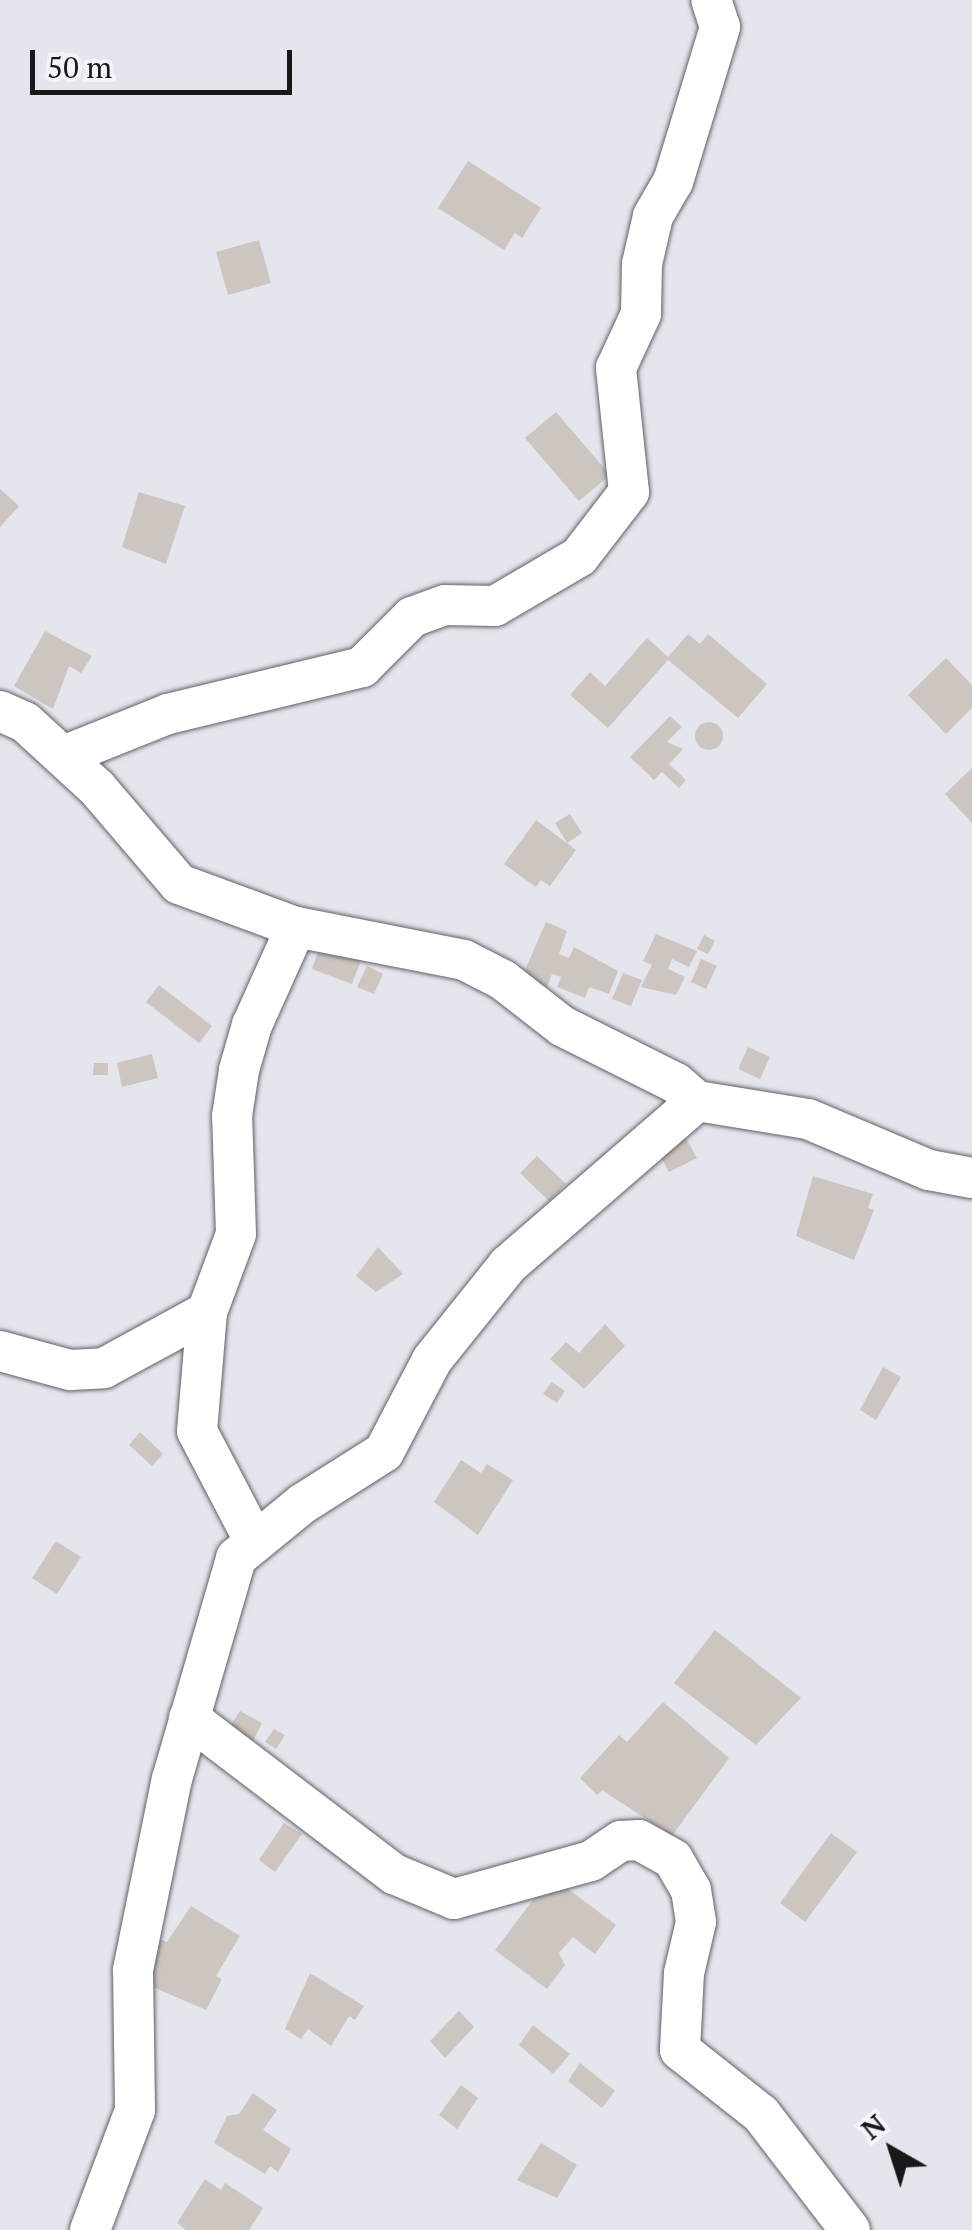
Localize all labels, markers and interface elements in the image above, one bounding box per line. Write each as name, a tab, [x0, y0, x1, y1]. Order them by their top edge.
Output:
scale bar	[35, 30, 298, 92]
text: 50 m	[47, 47, 112, 87]
north arrow	[842, 2100, 942, 2200]
text: N	[853, 2105, 893, 2147]

